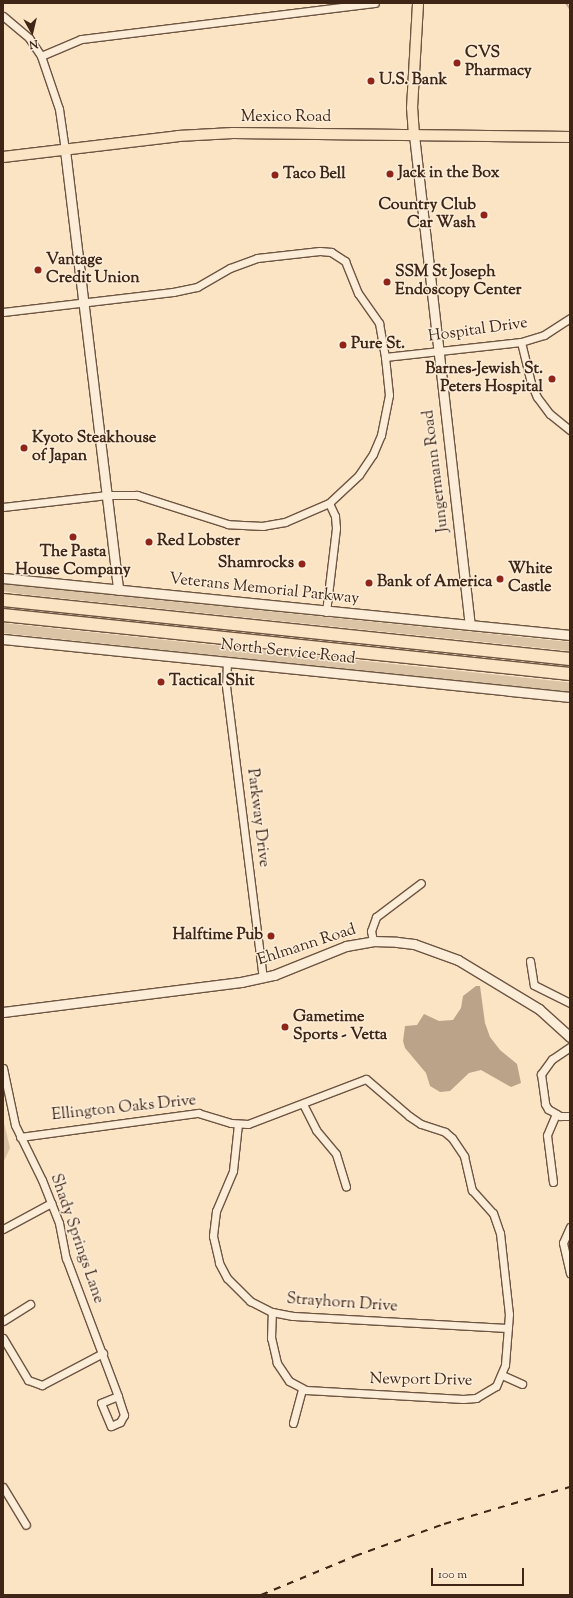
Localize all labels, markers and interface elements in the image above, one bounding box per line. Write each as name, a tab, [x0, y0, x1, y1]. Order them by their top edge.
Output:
north arrow	[12, 12, 52, 52]
text: N	[28, 35, 39, 52]
place label: CVS Pharmacy	[465, 44, 532, 82]
marker: CVS Pharmacy	[452, 58, 462, 68]
place label: U.S. Bank	[379, 71, 447, 91]
marker: U.S. Bank	[366, 76, 376, 86]
street label: Mexico Road	[241, 108, 331, 128]
place label: Jack in the Box	[398, 164, 499, 184]
place label: Taco Bell	[283, 165, 346, 185]
marker: Jack in the Box	[385, 169, 395, 179]
marker: Taco Bell	[270, 170, 280, 180]
place label: Country Club Car Wash	[378, 196, 476, 234]
marker: Country Club Car Wash	[479, 210, 489, 220]
place label: Vantage Credit Union	[46, 251, 140, 289]
place label: SSM St Joseph Endoscopy Center	[395, 263, 522, 301]
marker: Vantage Credit Union	[33, 265, 43, 275]
marker: SSM St Joseph Endoscopy Center	[382, 277, 392, 287]
street label: Hospital Drive	[427, 315, 529, 347]
place label: Pure St.	[351, 335, 405, 355]
marker: Pure St.	[338, 340, 348, 350]
place label: Barnes-Jewish St. Peters Hospital	[425, 360, 543, 398]
marker: Barnes-Jewish St. Peters Hospital	[546, 373, 558, 385]
street label: Jungermann Road	[420, 409, 454, 533]
place label: Kyoto Steakhouse of Japan	[32, 429, 156, 467]
marker: Kyoto Steakhouse of Japan	[19, 443, 29, 453]
marker: The Pasta House Company	[68, 532, 78, 542]
place label: Red Lobster	[157, 532, 240, 552]
marker: Red Lobster	[144, 537, 154, 547]
place label: The Pasta House Company	[15, 543, 131, 581]
place label: Shamrocks	[218, 554, 294, 574]
marker: Shamrocks	[297, 559, 307, 569]
place label: White Castle	[508, 560, 553, 598]
street label: Veterans Memorial Parkway	[168, 570, 360, 610]
place label: Bank of America	[377, 573, 492, 593]
marker: White Castle	[495, 574, 505, 584]
marker: Bank of America	[364, 578, 374, 588]
street label: North Service Road	[220, 636, 356, 670]
place label: Tactical Shit	[169, 672, 254, 692]
marker: Tactical Shit	[156, 677, 166, 687]
street label: Parkway Drive	[241, 768, 273, 868]
street label: Ehlmann Road	[255, 921, 359, 971]
place label: Halftime Pub	[172, 926, 263, 946]
marker: Halftime Pub	[266, 931, 276, 941]
place label: Gametime Sports - Vetta	[293, 1008, 387, 1046]
marker: Gametime Sports - Vetta	[280, 1022, 290, 1032]
street label: Ellington Oaks Drive	[51, 1092, 197, 1126]
street label: Shady Springs Lane	[45, 1172, 107, 1306]
street label: Strayhorn Drive	[286, 1291, 398, 1317]
street label: Newport Drive	[369, 1371, 473, 1391]
scale bar	[433, 1560, 526, 1586]
text: 100 m	[438, 1566, 467, 1584]

